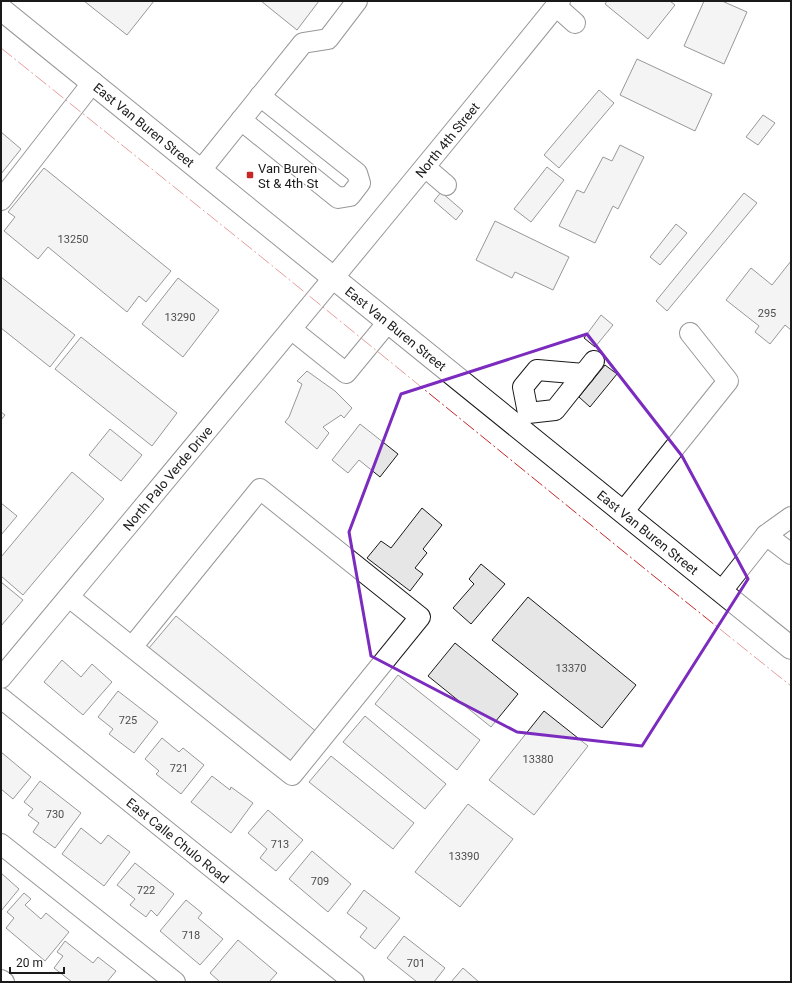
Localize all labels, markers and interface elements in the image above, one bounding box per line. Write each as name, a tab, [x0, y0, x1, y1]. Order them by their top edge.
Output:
street label: East Van Buren Street	[90, 80, 197, 170]
street label: North 4th Street	[412, 100, 483, 181]
place label: Van Buren St & 4th St	[258, 161, 318, 191]
marker: Van Buren St & 4th St	[245, 170, 255, 180]
house number: 13250	[58, 233, 88, 246]
street label: East Van Buren Street	[342, 284, 449, 374]
house number: 295	[758, 307, 776, 320]
house number: 13290	[165, 311, 195, 324]
street label: North Palo Verde Drive	[120, 423, 215, 534]
street label: East Van Buren Street	[594, 487, 701, 578]
house number: 13370	[556, 662, 586, 675]
house number: 725	[119, 714, 137, 727]
house number: 13380	[523, 753, 553, 766]
house number: 721	[170, 762, 188, 775]
street label: East Calle Chulo Road	[123, 795, 232, 886]
house number: 730	[46, 808, 64, 821]
house number: 713	[271, 838, 289, 851]
house number: 13390	[449, 850, 479, 863]
house number: 709	[311, 875, 329, 888]
house number: 722	[137, 884, 155, 897]
house number: 718	[182, 929, 200, 942]
scale bar	[10, 949, 64, 975]
text: 20 m	[16, 956, 43, 970]
house number: 701	[407, 957, 425, 970]

